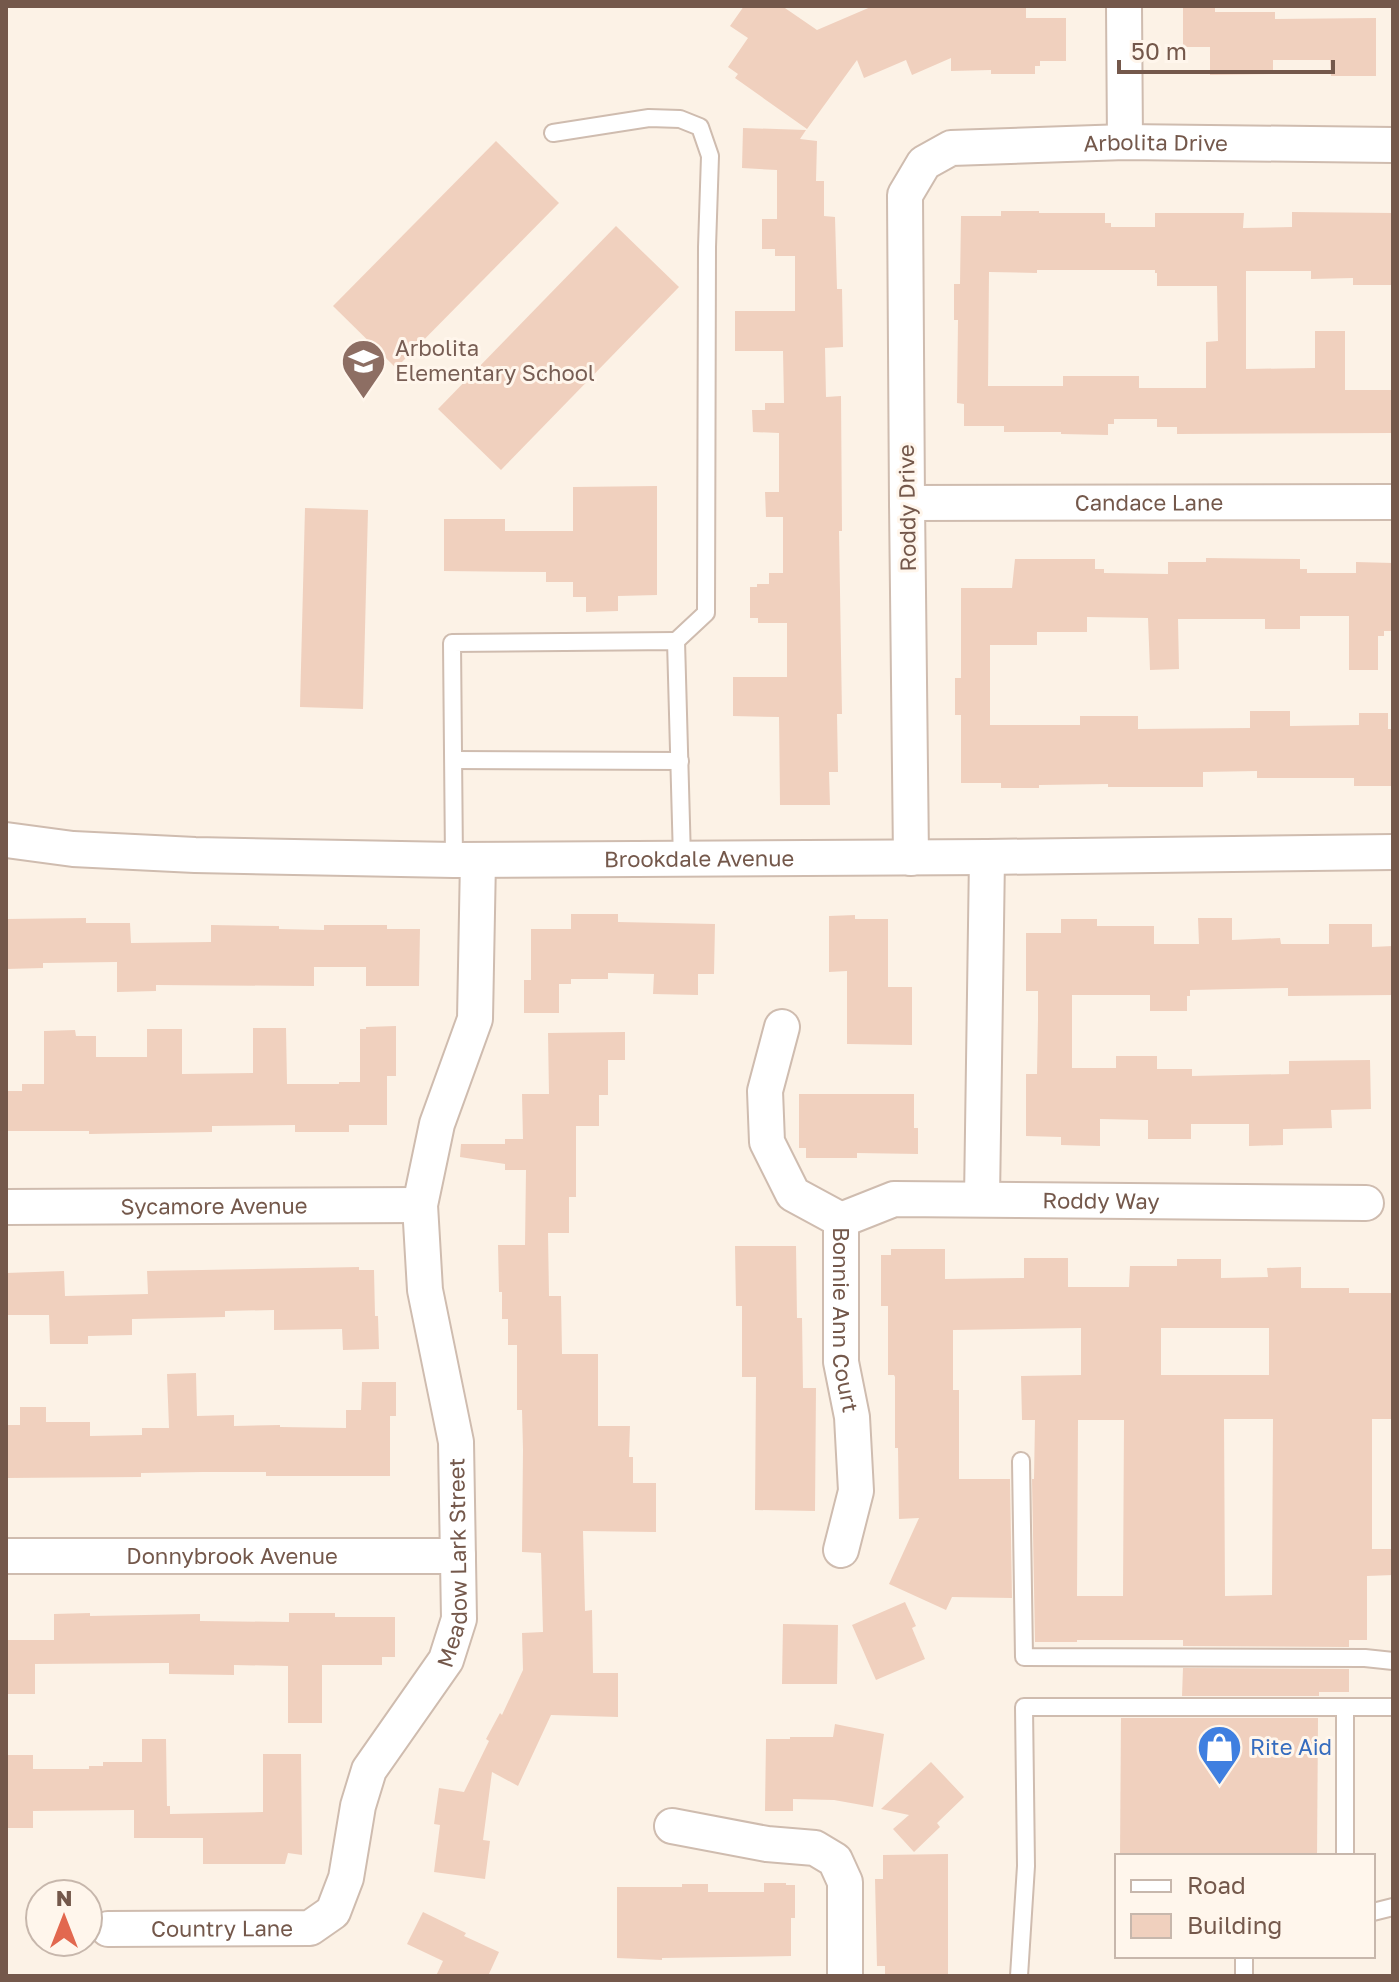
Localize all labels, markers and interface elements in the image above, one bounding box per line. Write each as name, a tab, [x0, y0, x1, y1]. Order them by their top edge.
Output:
scale bar	[1119, 24, 1333, 74]
text: 50 m	[1131, 36, 1187, 65]
street label: Arbolita Drive	[1083, 128, 1228, 156]
place label: Arbolita Elementary School	[395, 334, 595, 386]
school or university icon: Arbolita Elementary School	[340, 337, 388, 400]
street label: Roddy Drive	[892, 444, 921, 572]
street label: Candace Lane	[1075, 488, 1223, 516]
street label: Brookdale Avenue	[604, 844, 794, 872]
street label: Roddy Way	[1042, 1186, 1160, 1214]
street label: Sycamore Avenue	[120, 1192, 308, 1219]
street label: Bonnie Ann Court	[828, 1227, 865, 1415]
street label: Meadow Lark Street	[431, 1458, 472, 1670]
street label: Donnybrook Avenue	[126, 1542, 338, 1569]
shop icon: Rite Aid	[1195, 1723, 1243, 1786]
place label: Rite Aid	[1250, 1733, 1332, 1760]
legend	[1115, 1854, 1375, 1958]
text: Road	[1187, 1870, 1246, 1899]
north arrow	[24, 1878, 104, 1958]
text: N	[56, 1884, 72, 1911]
text: Building	[1187, 1910, 1282, 1939]
street label: Country Lane	[151, 1914, 293, 1942]

